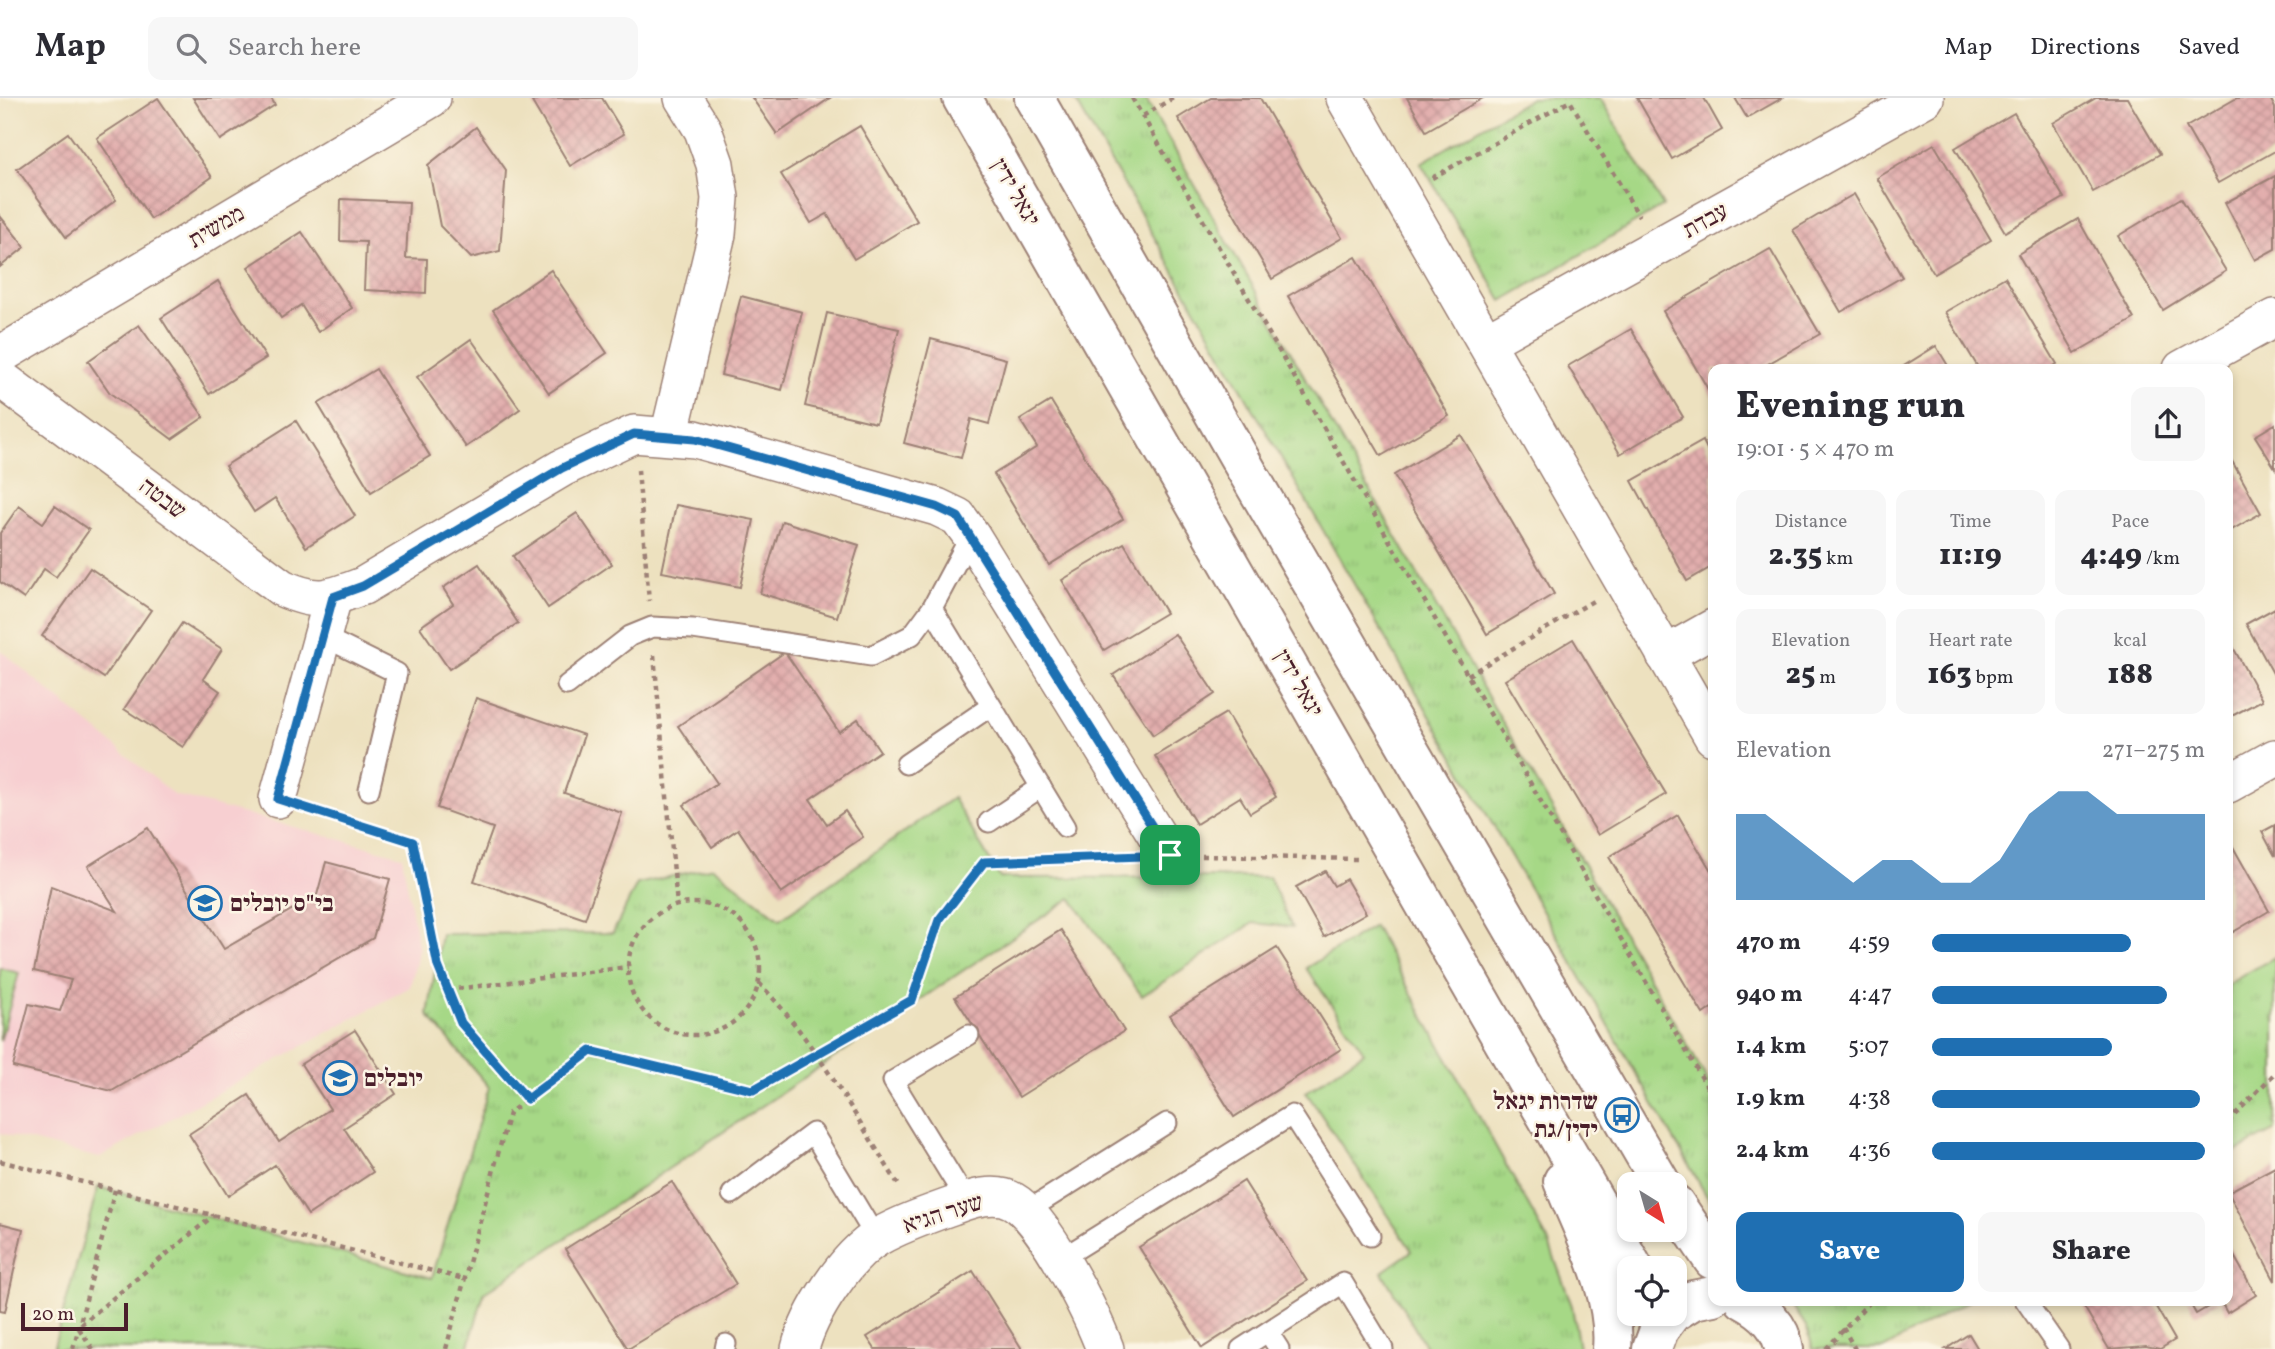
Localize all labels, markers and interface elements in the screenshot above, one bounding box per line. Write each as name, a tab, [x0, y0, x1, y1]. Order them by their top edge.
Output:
search box	[148, 17, 638, 80]
text: Map	[35, 25, 106, 71]
icon: search	[172, 29, 210, 67]
text: Search here	[228, 30, 361, 66]
text: Map	[1944, 31, 1992, 65]
text: Directions	[2030, 31, 2140, 65]
text: Saved	[2178, 31, 2240, 65]
street label: יגאל ידין	[981, 153, 1047, 233]
street label: עבדת	[1677, 195, 1735, 248]
street label: ממשית	[182, 198, 252, 258]
text: Evening run	[1736, 381, 1966, 434]
button: share	[2131, 387, 2205, 461]
text: 19:01 · 5 × 470 m	[1736, 434, 1894, 466]
street label: שבטה	[131, 470, 193, 529]
text: Distance	[1774, 509, 1847, 535]
text: Time	[1950, 509, 1991, 535]
text: Pace	[2111, 509, 2149, 535]
text: 2.35	[1768, 535, 1822, 577]
text: 11:19	[1939, 535, 2002, 577]
text: 4:49	[2080, 535, 2142, 577]
text: km	[1822, 546, 1853, 572]
text: /km	[2142, 546, 2180, 572]
text: Elevation	[1771, 628, 1850, 654]
text: Heart rate	[1929, 628, 2012, 654]
text: kcal	[2113, 628, 2147, 654]
street label: יגאל ידין	[1264, 644, 1330, 724]
text: 25	[1786, 654, 1815, 696]
text: 163	[1927, 654, 1972, 696]
text: 188	[2107, 654, 2153, 696]
text: m	[1815, 665, 1836, 691]
text: bpm	[1972, 665, 2014, 691]
text: Elevation	[1736, 735, 1832, 767]
text: 271–275 m	[2102, 735, 2205, 767]
pin	[1140, 825, 1200, 885]
icon: arrive	[1151, 836, 1189, 874]
school or university icon: בי"ס יובלים	[186, 884, 224, 922]
place label: בי"ס יובלים	[230, 888, 334, 922]
text: 470 m	[1736, 927, 1801, 959]
text: 4:59	[1848, 927, 1890, 959]
text: 940 m	[1736, 979, 1803, 1011]
text: 4:47	[1848, 979, 1892, 1011]
text: 1.4 km	[1736, 1031, 1807, 1063]
text: 5:07	[1848, 1031, 1889, 1063]
school or university icon: יובלים	[321, 1059, 359, 1097]
place label: יובלים	[364, 1063, 423, 1097]
text: 1.9 km	[1736, 1083, 1805, 1115]
text: 4:38	[1848, 1083, 1891, 1115]
place label: שדרות יגאל ידין/גת	[1493, 1086, 1598, 1148]
bus stop icon: שדרות יגאל ידין/גת	[1603, 1096, 1641, 1134]
text: 2.4 km	[1736, 1135, 1809, 1167]
text: 4:36	[1848, 1135, 1891, 1167]
north arrow	[1617, 1172, 1687, 1242]
map controls	[1617, 1172, 1687, 1326]
street label: שער הגיא	[899, 1186, 988, 1244]
button: Save	[1736, 1212, 1964, 1292]
button: Share	[1978, 1212, 2205, 1292]
button: locate	[1617, 1256, 1687, 1326]
scale bar	[21, 1300, 128, 1332]
text: 20 m	[32, 1302, 74, 1328]

